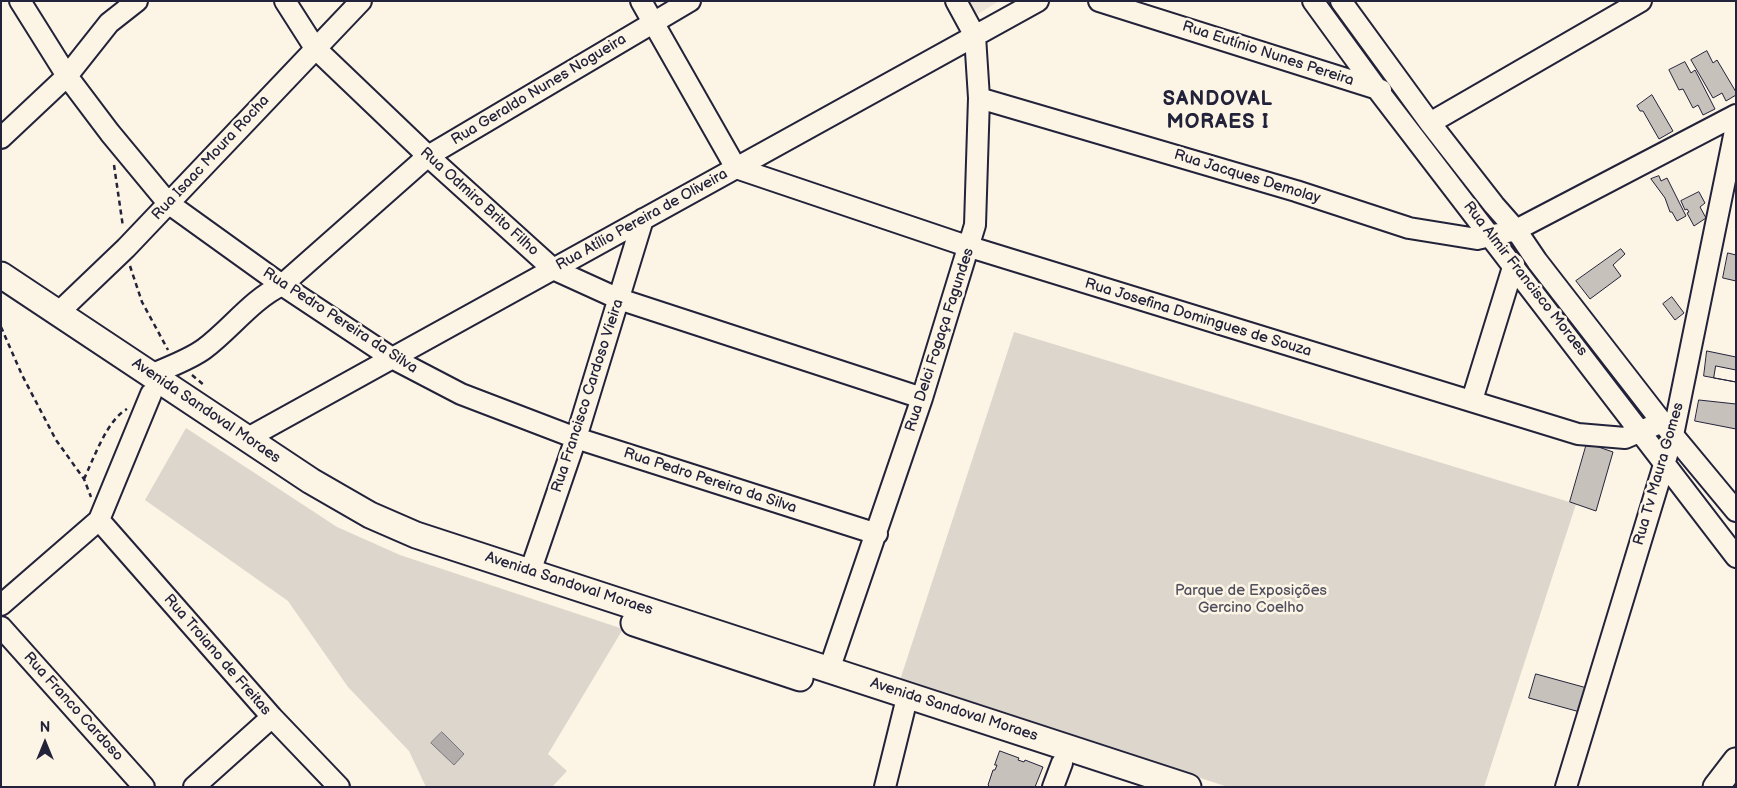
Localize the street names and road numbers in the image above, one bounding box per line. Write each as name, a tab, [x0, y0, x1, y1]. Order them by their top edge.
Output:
street label: Rua Eutínio Nunes Pereira	[1180, 18, 1356, 90]
street label: Rua Geraldo Nunes Nogueira	[448, 31, 630, 149]
street label: Rua Isaac Moura Rocha	[149, 92, 273, 224]
street label: Rua Odmiro Brito Filho	[416, 144, 542, 260]
street label: Rua Jacques Demolay	[1172, 146, 1322, 208]
street label: Rua Atílio Pereira de Oliveira	[553, 165, 731, 275]
street label: Rua Almir Francisco Moraes	[1459, 198, 1591, 360]
street label: Rua Delci Fogaça Fagundes	[902, 246, 978, 434]
street label: Rua Pedro Pereira da Silva	[259, 264, 421, 378]
street label: Rua Josefina Domingues de Souza	[1083, 275, 1313, 361]
street label: Rua Francisco Cardoso Vieira	[548, 297, 628, 495]
street label: Avenida Sandoval Moraes	[128, 355, 284, 467]
street label: Rua Tv Maura Gomes	[1630, 400, 1688, 548]
street label: Rua Pedro Pereira da Silva	[621, 444, 799, 518]
street label: Avenida Sandoval Moraes	[483, 548, 655, 620]
street label: Rua Troiano de Freitas	[160, 591, 274, 719]
street label: Rua Franco Cardoso	[19, 649, 127, 765]
street label: Avenida Sandoval Moraes	[868, 674, 1040, 746]

